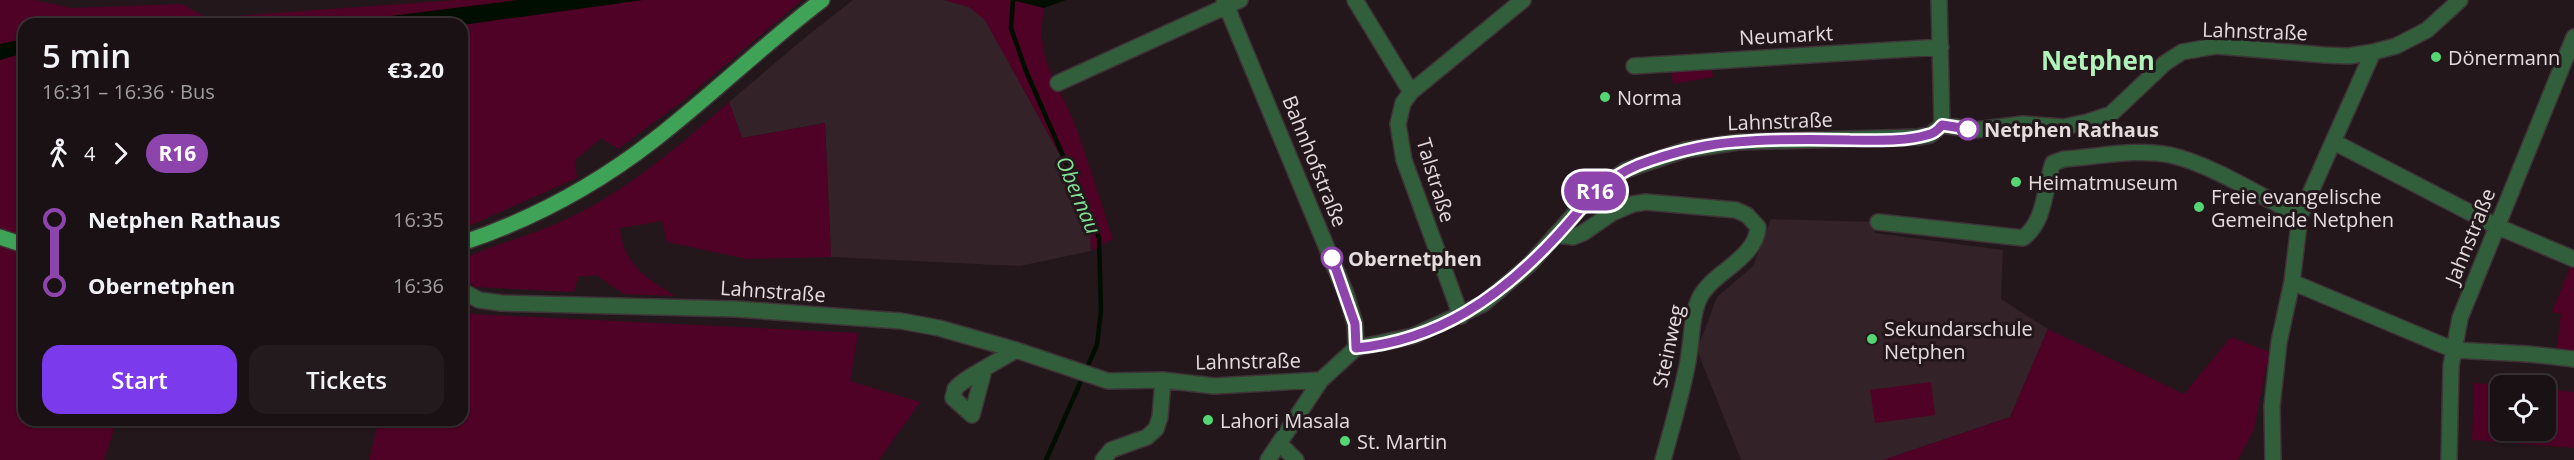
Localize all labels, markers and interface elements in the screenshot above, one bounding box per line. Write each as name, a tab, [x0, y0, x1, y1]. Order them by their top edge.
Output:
street label: Lahnstraße	[2202, 16, 2308, 46]
street label: Neumarkt	[1738, 19, 1834, 51]
text: 5 min	[42, 33, 131, 78]
district label: Netphen	[2041, 42, 2155, 78]
place label: Dönermann	[2448, 44, 2560, 71]
marker: Dönermann	[2429, 50, 2443, 64]
text: €3.20	[387, 54, 444, 84]
text: 16:31 – 16:36 · Bus	[42, 78, 215, 105]
place label: Norma	[1617, 84, 1682, 111]
marker: Norma	[1598, 90, 1612, 104]
street label: Bahnhofstraße	[1276, 91, 1354, 231]
street label: Lahnstraße	[1727, 106, 1833, 136]
place label: Netphen Rathaus	[1984, 116, 2159, 143]
marker: Netphen Rathaus	[1957, 118, 1979, 140]
street label: Talstraße	[1410, 135, 1462, 225]
icon: walk	[42, 137, 75, 170]
icon: forward	[104, 137, 137, 170]
text: R16	[158, 139, 196, 167]
text: 4	[84, 140, 95, 167]
water label: Obernau	[1050, 152, 1108, 238]
place label: Heimatmuseum	[2028, 169, 2178, 196]
line badge: R16	[1560, 172, 1630, 210]
marker: Heimatmuseum	[2009, 175, 2023, 189]
text: R16	[1576, 177, 1614, 205]
place label: Freie evangelische Gemeinde Netphen	[2211, 183, 2394, 233]
street label: Jahnstraße	[2438, 184, 2501, 290]
marker: Freie evangelische Gemeinde Netphen	[2192, 200, 2206, 214]
text: Netphen Rathaus	[88, 204, 281, 234]
text: 16:35	[393, 206, 444, 233]
place label: Obernetphen	[1348, 245, 1482, 272]
marker: Obernetphen	[1321, 247, 1343, 269]
text: Obernetphen	[88, 270, 235, 300]
text: 16:36	[393, 272, 444, 299]
street label: Lahnstraße	[719, 274, 827, 308]
street label: Steinweg	[1646, 302, 1690, 390]
place label: Sekundarschule Netphen	[1884, 315, 2033, 365]
marker: Sekundarschule Netphen	[1865, 332, 1879, 346]
button: Start	[42, 345, 237, 414]
button: Tickets	[249, 345, 444, 414]
street label: Lahnstraße	[1195, 347, 1301, 375]
map controls	[2490, 375, 2556, 441]
button: locate	[2490, 375, 2556, 441]
place label: Lahori Masala	[1220, 407, 1350, 434]
marker: Lahori Masala	[1201, 413, 1215, 427]
place label: St. Martin	[1357, 428, 1447, 455]
marker: St. Martin	[1338, 434, 1352, 448]

